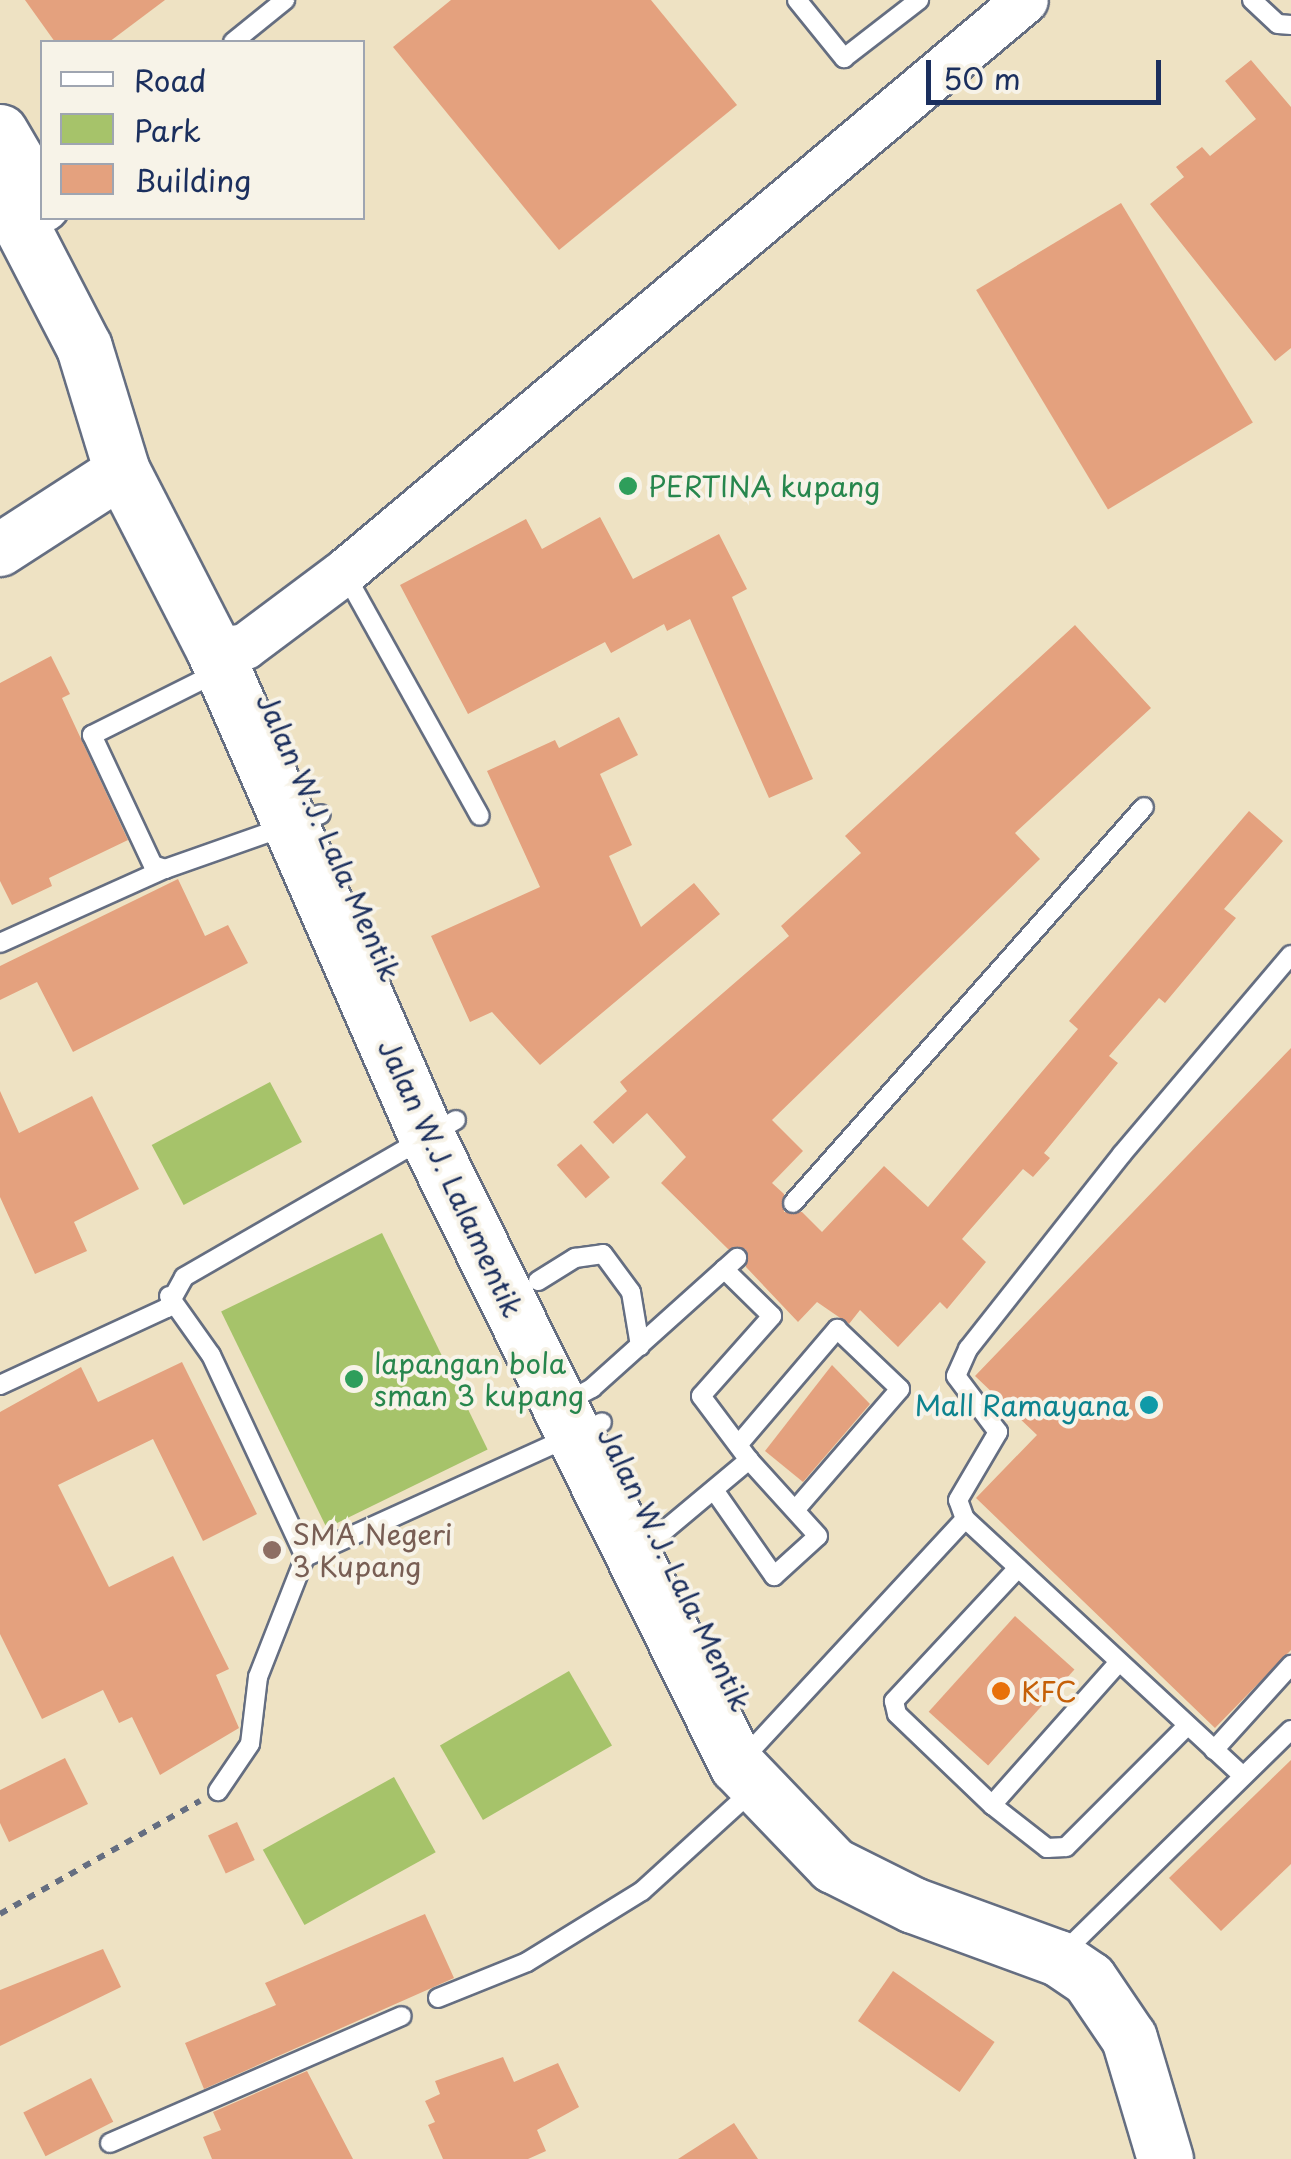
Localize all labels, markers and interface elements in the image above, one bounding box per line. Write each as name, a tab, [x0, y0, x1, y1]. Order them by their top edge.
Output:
legend	[40, 40, 365, 220]
scale bar	[931, 40, 1166, 102]
text: 50 m	[943, 55, 1021, 100]
text: Road	[134, 57, 207, 102]
text: Park	[134, 107, 201, 152]
text: Building	[134, 157, 251, 202]
place label: PERTINA kupang	[648, 469, 881, 503]
marker: PERTINA kupang	[617, 475, 639, 497]
street label: Jalan W.J. Lala Mentik	[250, 686, 408, 988]
street label: Jalan W.J. Lalamentik	[371, 1032, 531, 1324]
place label: lapangan bola sman 3 kupang	[374, 1346, 583, 1412]
marker: lapangan bola sman 3 kupang	[343, 1368, 365, 1390]
place label: Mall Ramayana	[914, 1388, 1129, 1422]
marker: Mall Ramayana	[1138, 1394, 1160, 1416]
street label: Jalan W.J. Lala Mentik	[591, 1420, 759, 1718]
place label: SMA Negeri 3 Kupang	[292, 1517, 454, 1583]
marker: SMA Negeri 3 Kupang	[261, 1539, 283, 1561]
place label: KFC	[1021, 1674, 1077, 1708]
marker: KFC	[990, 1680, 1012, 1702]

